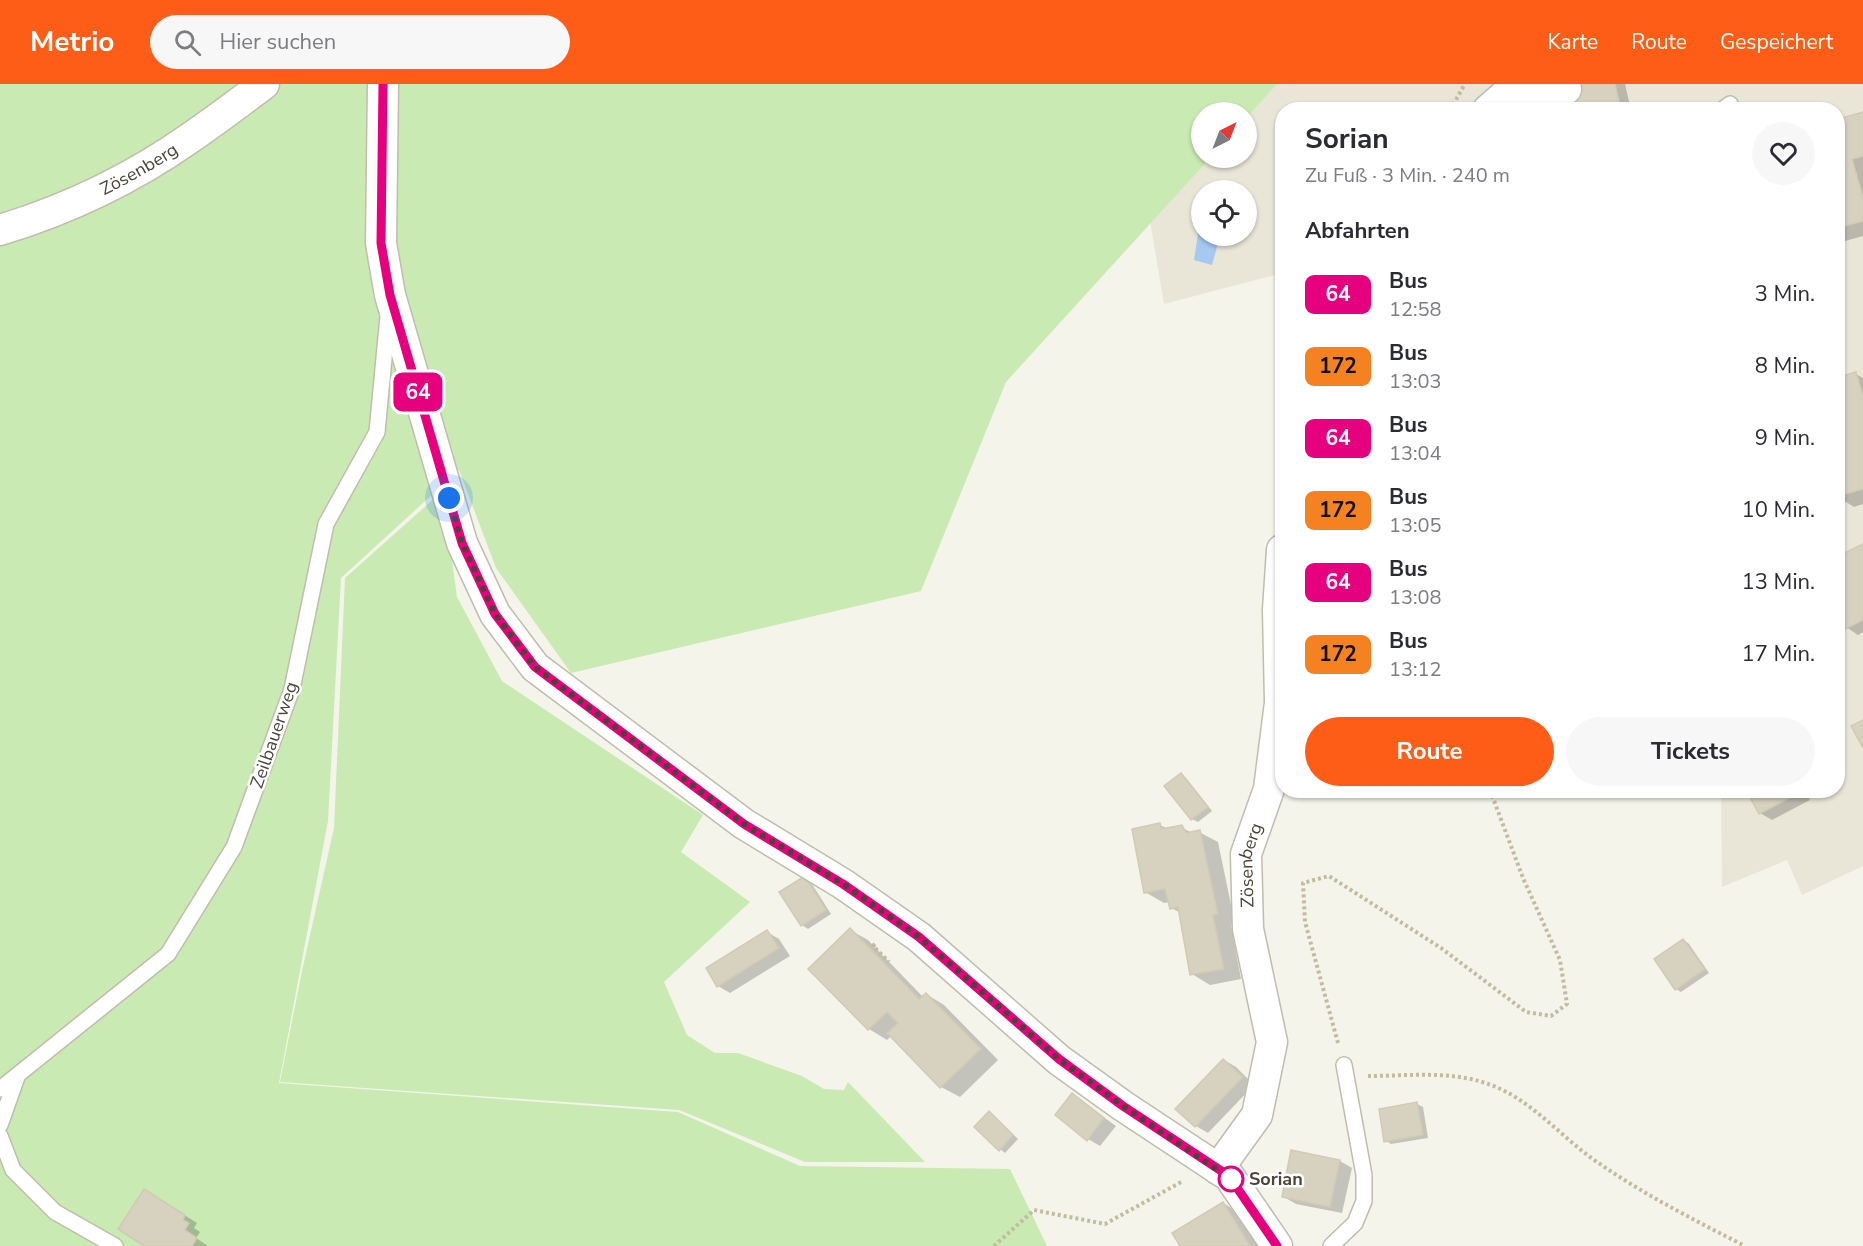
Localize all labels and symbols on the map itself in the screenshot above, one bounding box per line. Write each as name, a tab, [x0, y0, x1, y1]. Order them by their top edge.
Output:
north arrow	[1191, 102, 1257, 168]
street label: Zösenberg	[96, 138, 182, 201]
line badge: 64	[391, 372, 445, 412]
your location	[434, 483, 464, 513]
street label: Zeilbauerweg	[245, 679, 303, 791]
street label: Zösenberg	[1233, 820, 1268, 908]
marker: Sorian	[1218, 1166, 1244, 1192]
place label: Sorian	[1249, 1167, 1303, 1191]

